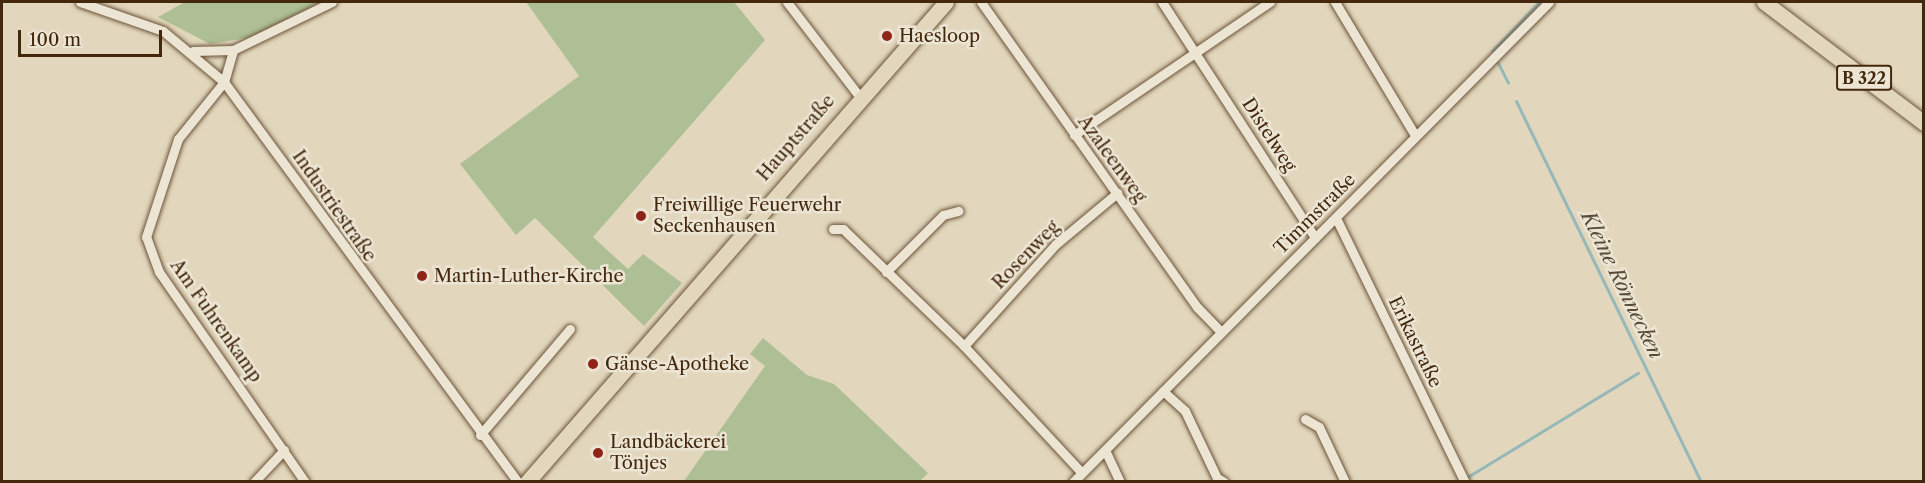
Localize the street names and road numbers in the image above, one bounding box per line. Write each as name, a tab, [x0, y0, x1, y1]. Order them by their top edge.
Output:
road number: B 322	[1836, 65, 1892, 91]
street label: Hauptstraße	[753, 91, 839, 185]
street label: Distelweg	[1237, 94, 1301, 176]
street label: Azaleenweg	[1073, 111, 1151, 207]
street label: Industriestraße	[288, 146, 380, 266]
street label: Timmstraße	[1270, 169, 1360, 259]
street label: Rosenweg	[988, 216, 1064, 294]
street label: Am Fuhrenkamp	[166, 255, 266, 387]
street label: Erikastraße	[1384, 293, 1446, 391]

